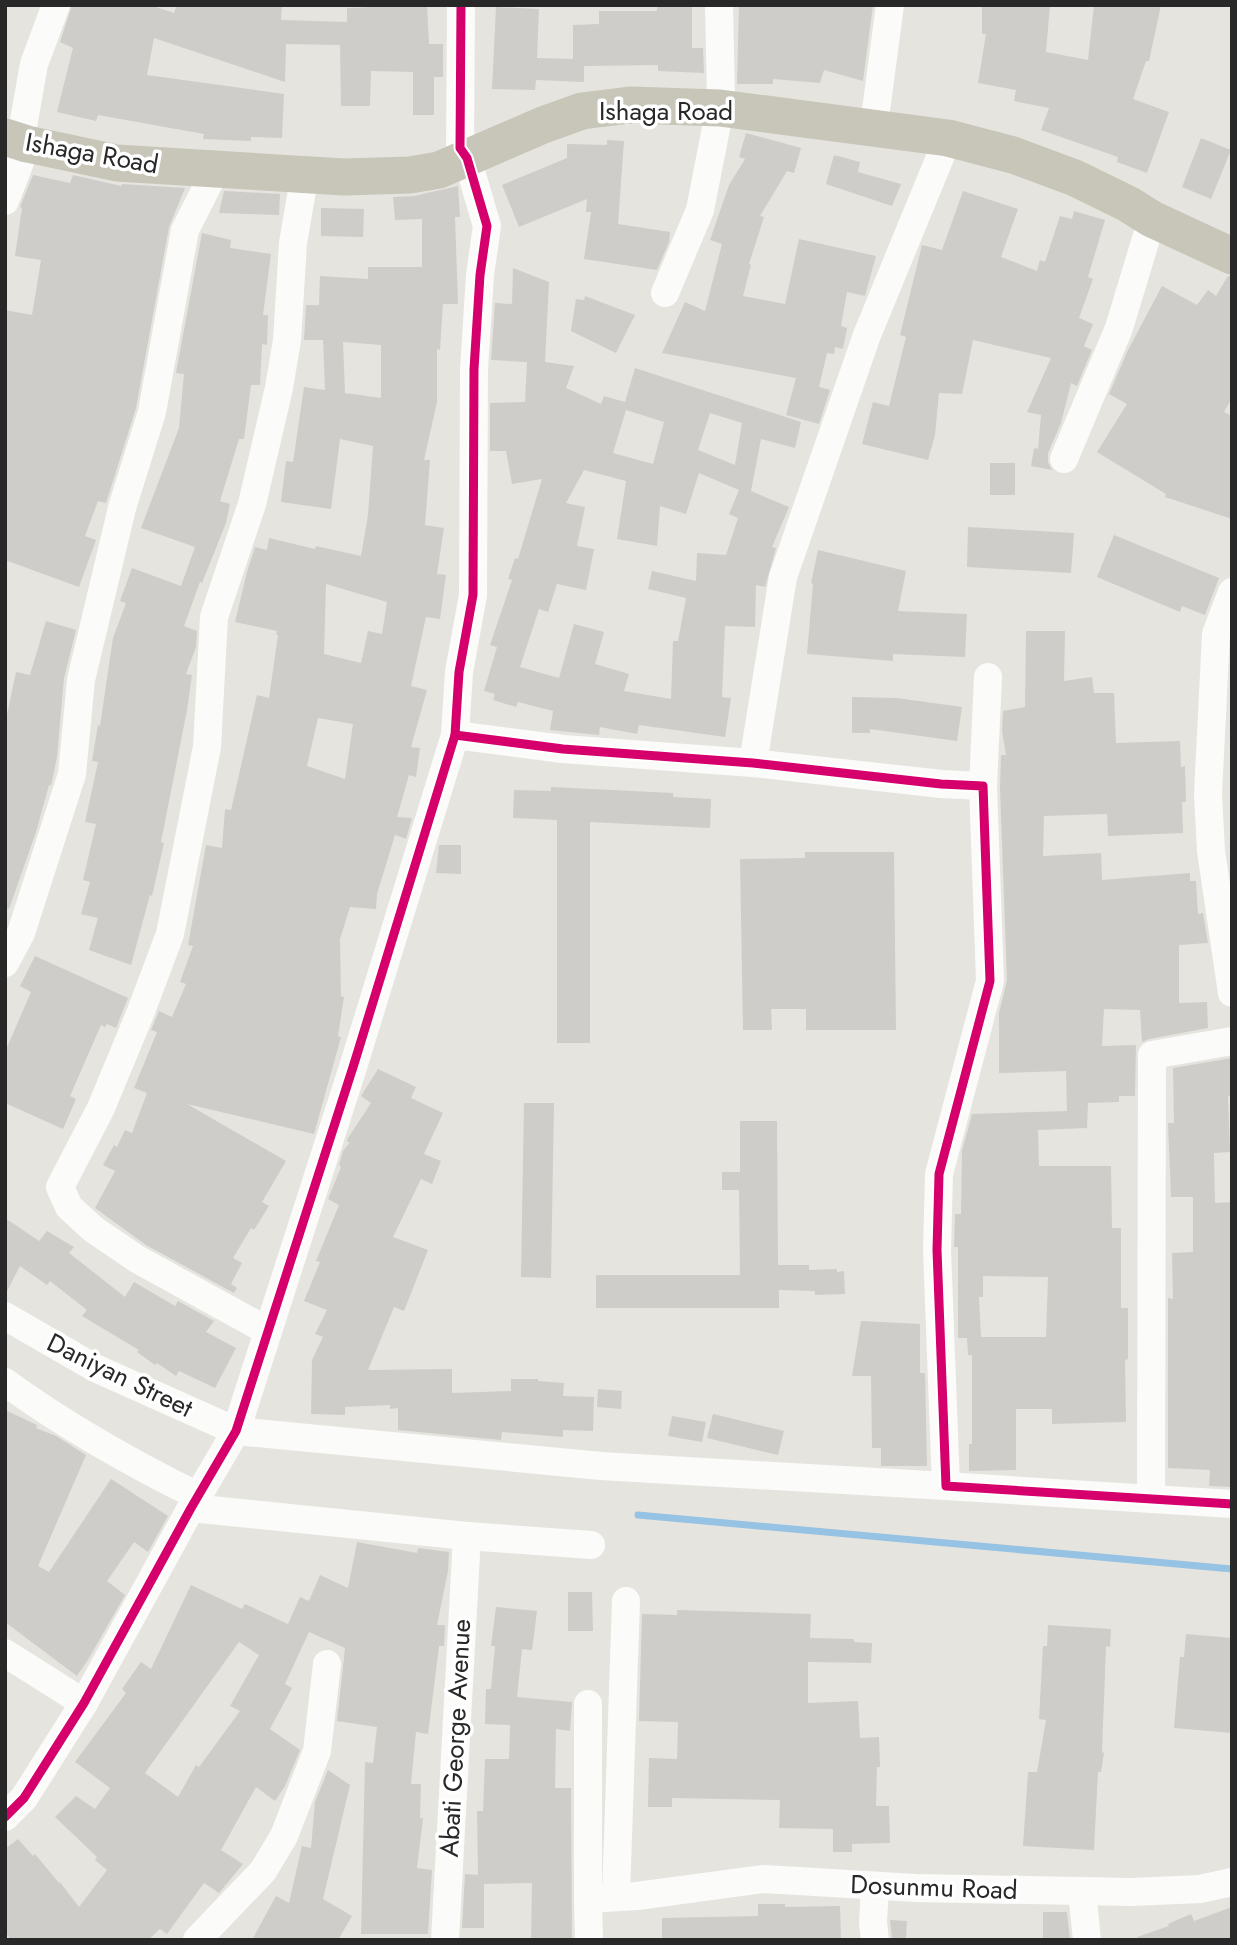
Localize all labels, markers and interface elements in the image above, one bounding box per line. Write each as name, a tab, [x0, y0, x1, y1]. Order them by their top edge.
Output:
street label: Ishaga Road	[599, 92, 733, 130]
street label: Ishaga Road	[23, 123, 161, 183]
street label: Daniyan Street	[41, 1323, 200, 1427]
street label: Abati George Avenue	[430, 1618, 480, 1858]
street label: Dosunmu Road	[850, 1865, 1018, 1909]

